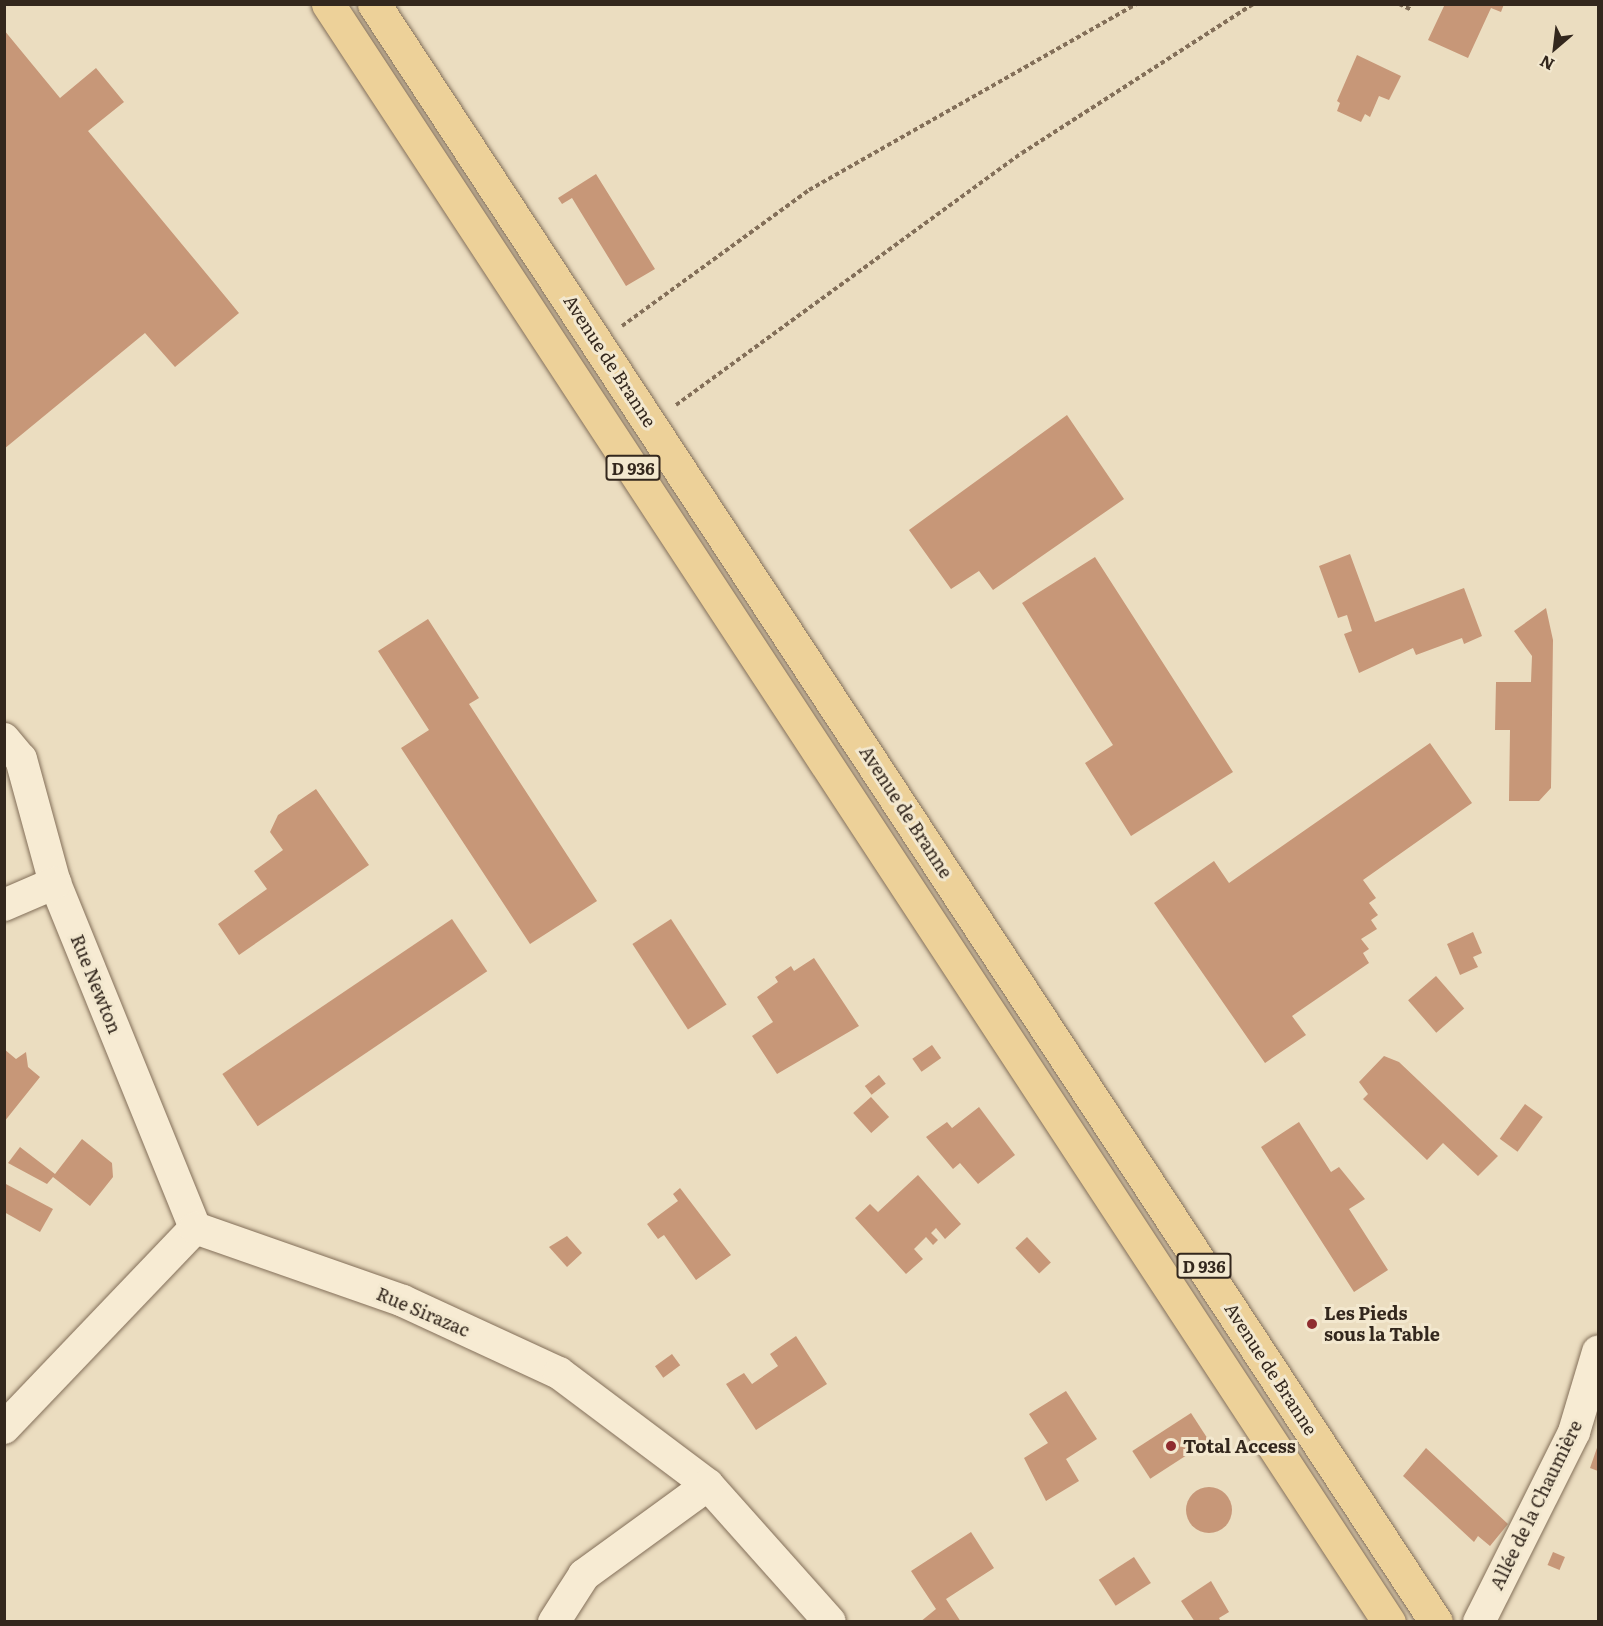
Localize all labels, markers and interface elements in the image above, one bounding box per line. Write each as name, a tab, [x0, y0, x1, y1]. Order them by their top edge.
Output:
north arrow	[1525, 18, 1585, 78]
text: N	[1535, 50, 1558, 78]
street label: Avenue de Branne	[559, 291, 661, 431]
road number: D 936	[604, 455, 662, 481]
street label: Avenue de Branne	[855, 742, 957, 882]
street label: Rue Newton	[66, 931, 126, 1037]
road number: D 936	[1176, 1253, 1232, 1279]
street label: Rue Sirazac	[373, 1283, 473, 1341]
street label: Avenue de Branne	[1220, 1299, 1322, 1439]
place label: Les Pieds sous la Table	[1324, 1303, 1440, 1346]
marker: Les Pieds sous la Table	[1305, 1317, 1319, 1331]
street label: Allée de la Chaumière	[1486, 1417, 1586, 1593]
place label: Total Access	[1183, 1435, 1296, 1457]
marker: Total Access	[1164, 1439, 1178, 1453]

